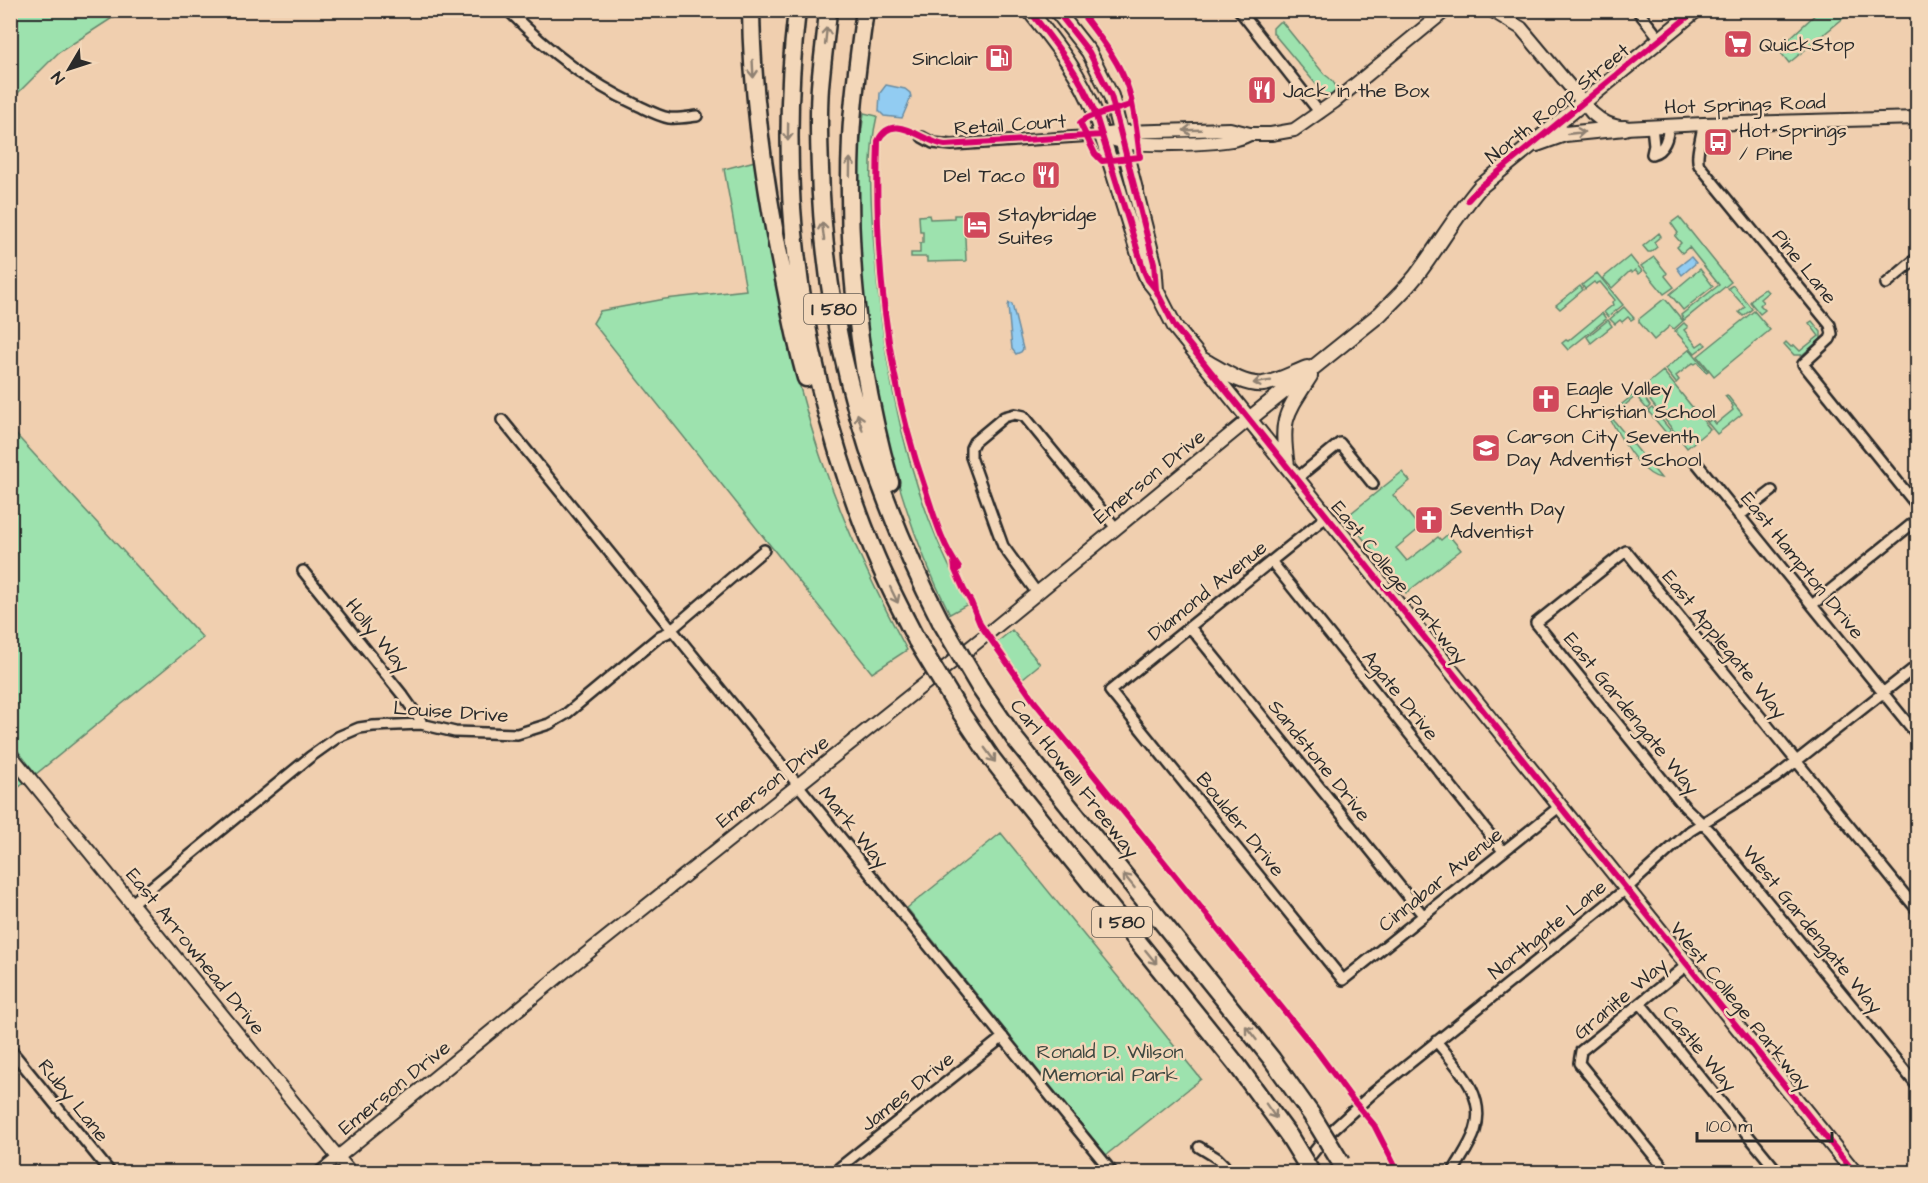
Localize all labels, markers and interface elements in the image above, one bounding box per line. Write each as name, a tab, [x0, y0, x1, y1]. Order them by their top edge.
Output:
one-way arrow	[820, 27, 831, 47]
supermarket icon: QuickStop	[1722, 28, 1754, 60]
place label: QuickStop	[1759, 31, 1855, 59]
street label: North Roop Street	[1479, 37, 1636, 171]
north arrow	[39, 39, 99, 99]
fuel station icon: Sinclair	[983, 42, 1015, 74]
place label: Sinclair	[912, 45, 978, 73]
one-way arrow	[748, 58, 759, 78]
text: N	[46, 67, 70, 89]
restaurant icon: Jack in the Box	[1246, 74, 1278, 106]
place label: Jack in the Box	[1283, 77, 1430, 105]
street label: Hot Springs Road	[1664, 88, 1826, 123]
street label: Retail Court	[953, 107, 1067, 143]
place label: Hot Springs / Pine	[1739, 117, 1847, 168]
one-way arrow	[783, 121, 794, 141]
one-way arrow	[1183, 124, 1203, 136]
bus stop icon: Hot Springs / Pine	[1702, 126, 1734, 158]
one-way arrow	[1566, 127, 1586, 138]
one-way arrow	[845, 157, 856, 177]
restaurant icon: Del Taco	[1030, 159, 1062, 191]
place label: Del Taco	[944, 162, 1025, 190]
place label: Staybridge Suites	[998, 201, 1097, 252]
hotel icon: Staybridge Suites	[961, 209, 993, 241]
one-way arrow	[818, 221, 829, 241]
street label: Pine Lane	[1765, 223, 1843, 310]
road number: I 580	[804, 294, 864, 324]
place label: Eagle Valley Christian School	[1567, 375, 1716, 426]
one-way arrow	[1253, 376, 1273, 387]
church icon: Eagle Valley Christian School	[1530, 383, 1562, 415]
one-way arrow	[853, 413, 864, 432]
street label: Emerson Drive	[1088, 423, 1212, 531]
place label: Carson City Seventh Day Adventist School	[1507, 423, 1702, 475]
school or university icon: Carson City Seventh Day Adventist School	[1470, 432, 1502, 464]
street label: East Hampton Drive	[1734, 486, 1871, 646]
street label: East College Parkway	[1324, 495, 1474, 671]
place label: Seventh Day Adventist	[1450, 495, 1565, 546]
church icon: Seventh Day Adventist	[1413, 504, 1445, 536]
street label: Diamond Avenue	[1142, 534, 1273, 648]
street label: East Applegate Way	[1654, 564, 1793, 726]
one-way arrow	[889, 586, 900, 604]
street label: Holly Way	[338, 592, 416, 680]
street label: East Gardengate Way	[1556, 626, 1706, 801]
street label: Agate Drive	[1354, 645, 1445, 747]
street label: Carl Howell Freeway	[1002, 693, 1145, 865]
street label: Louise Drive	[392, 694, 510, 730]
street label: Sandstone Drive	[1261, 694, 1377, 828]
street label: Emerson Drive	[710, 729, 835, 835]
one-way arrow	[984, 747, 996, 763]
street label: Boulder Drive	[1189, 766, 1291, 883]
street label: Mark Way	[811, 781, 895, 875]
street label: Cinnabar Avenue	[1372, 821, 1509, 939]
street label: West Gardengate Way	[1735, 840, 1889, 1020]
street label: East Arrowhead Drive	[119, 862, 272, 1041]
one-way arrow	[1123, 873, 1136, 889]
street label: Northgate Lane	[1482, 873, 1614, 987]
road number: I 580	[1092, 907, 1152, 937]
street label: West College Parkway	[1662, 916, 1818, 1098]
one-way arrow	[1144, 949, 1157, 965]
street label: Granite Way	[1568, 951, 1674, 1047]
street label: Castle Way	[1655, 999, 1743, 1099]
one-way arrow	[1245, 1025, 1258, 1041]
street label: Emerson Drive	[333, 1034, 457, 1142]
park label: Ronald D. Wilson Memorial Park	[1036, 1038, 1184, 1089]
street label: James Drive	[855, 1045, 961, 1138]
street label: Ruby Lane	[30, 1053, 116, 1149]
one-way arrow	[1265, 1102, 1277, 1118]
scale bar	[1697, 1105, 1832, 1143]
text: 100 m	[1706, 1114, 1752, 1139]

